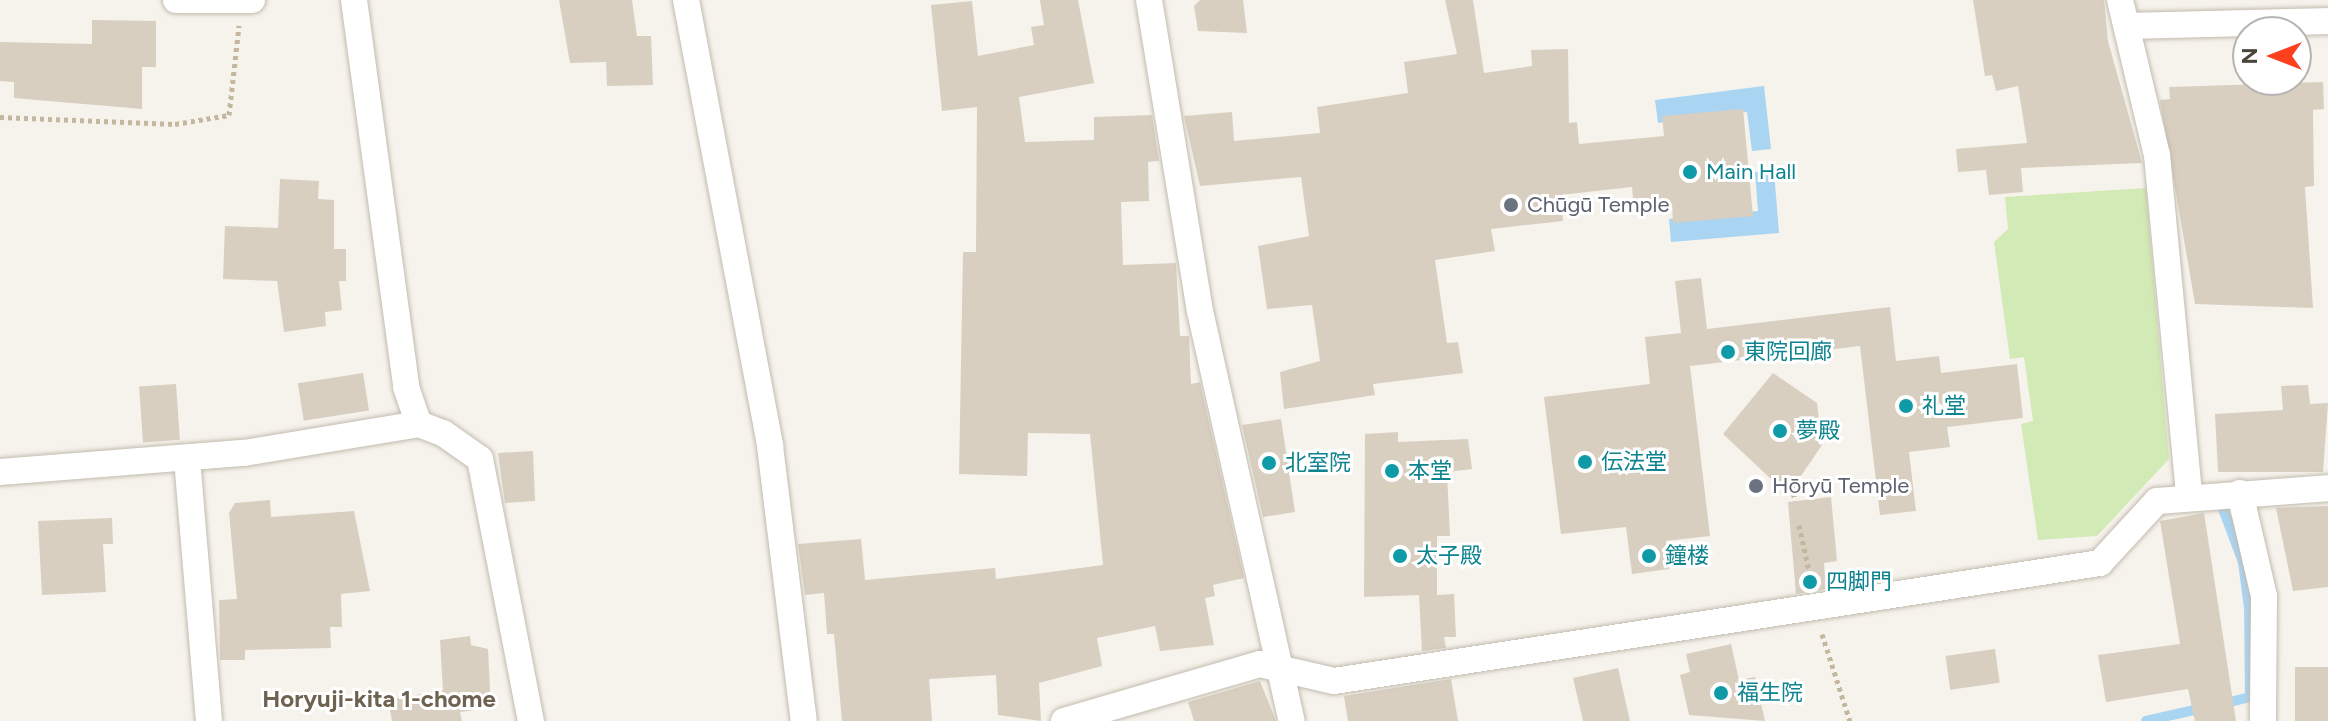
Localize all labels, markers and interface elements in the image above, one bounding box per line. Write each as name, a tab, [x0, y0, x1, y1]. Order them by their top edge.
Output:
north arrow	[2232, 16, 2312, 96]
text: N	[2236, 48, 2263, 65]
place label: Main Hall	[1706, 159, 1796, 185]
marker: Main Hall	[1681, 163, 1699, 181]
place label: Chūgū Temple	[1527, 192, 1669, 218]
marker: Chūgū Temple	[1502, 196, 1520, 214]
place label: 東院回廊	[1744, 339, 1832, 365]
marker: 東院回廊	[1719, 343, 1737, 361]
place label: 礼堂	[1922, 393, 1966, 419]
marker: 礼堂	[1897, 397, 1915, 415]
place label: 夢殿	[1796, 418, 1840, 444]
marker: 夢殿	[1771, 422, 1789, 440]
place label: 伝法堂	[1601, 449, 1667, 475]
place label: 北室院	[1285, 450, 1351, 476]
marker: 伝法堂	[1576, 453, 1594, 471]
marker: 北室院	[1260, 454, 1278, 472]
place label: 本堂	[1408, 458, 1452, 484]
marker: 本堂	[1383, 462, 1401, 480]
place label: Hōryū Temple	[1772, 473, 1909, 499]
marker: Hōryū Temple	[1747, 477, 1765, 495]
place label: 太子殿	[1416, 543, 1482, 569]
place label: 鐘楼	[1665, 543, 1709, 569]
marker: 太子殿	[1391, 547, 1409, 565]
marker: 鐘楼	[1640, 547, 1658, 565]
place label: 四脚門	[1826, 569, 1892, 595]
marker: 四脚門	[1801, 573, 1819, 591]
place label: 福生院	[1737, 680, 1803, 706]
marker: 福生院	[1712, 684, 1730, 702]
district label: Horyuji-kita 1-chome	[262, 685, 496, 713]

